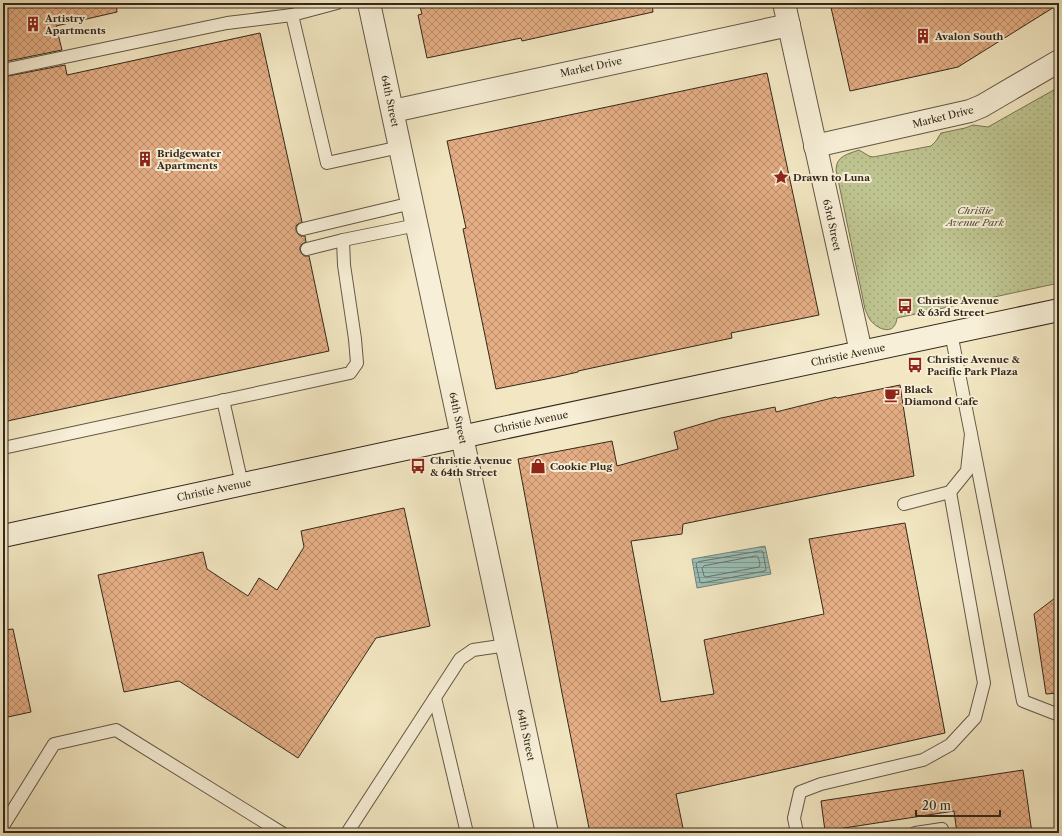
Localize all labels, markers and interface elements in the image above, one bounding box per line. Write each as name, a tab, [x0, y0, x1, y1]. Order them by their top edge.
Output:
place label: Artistry Apartments	[44, 12, 106, 37]
building icon: Artistry Apartments	[24, 15, 42, 33]
building icon: Avalon South	[914, 27, 932, 45]
place label: Avalon South	[934, 30, 1003, 43]
street label: Market Drive	[559, 54, 623, 80]
street label: 64th Street	[378, 74, 402, 128]
street label: Market Drive	[911, 103, 975, 131]
place label: Bridgewater Apartments	[156, 147, 221, 172]
building icon: Bridgewater Apartments	[136, 150, 154, 168]
place icon: Drawn to Luna	[772, 168, 790, 186]
place label: Drawn to Luna	[793, 171, 870, 184]
street label: 63rd Street	[820, 198, 844, 252]
park label: Christie Avenue Park	[944, 204, 1005, 229]
place label: Christie Avenue & 63rd Street	[917, 294, 999, 319]
bus stop icon: Christie Avenue & 63rd Street	[896, 297, 914, 315]
street label: Christie Avenue	[810, 341, 887, 369]
place label: Christie Avenue & Pacific Park Plaza	[927, 353, 1020, 378]
bus stop icon: Christie Avenue & Pacific Park Plaza	[906, 356, 924, 374]
place label: Black Diamond Cafe	[904, 383, 978, 408]
cafe icon: Black Diamond Cafe	[883, 386, 901, 404]
street label: 64th Street	[446, 391, 470, 445]
street label: Christie Avenue	[493, 408, 570, 436]
place label: Christie Avenue & 64th Street	[430, 454, 512, 479]
bus stop icon: Christie Avenue & 64th Street	[409, 457, 427, 475]
shop icon: Cookie Plug	[529, 457, 547, 475]
place label: Cookie Plug	[550, 460, 612, 473]
street label: Christie Avenue	[176, 476, 253, 504]
street label: 64th Street	[514, 708, 538, 762]
scale bar	[916, 792, 1000, 818]
text: 20 m	[922, 798, 951, 813]

